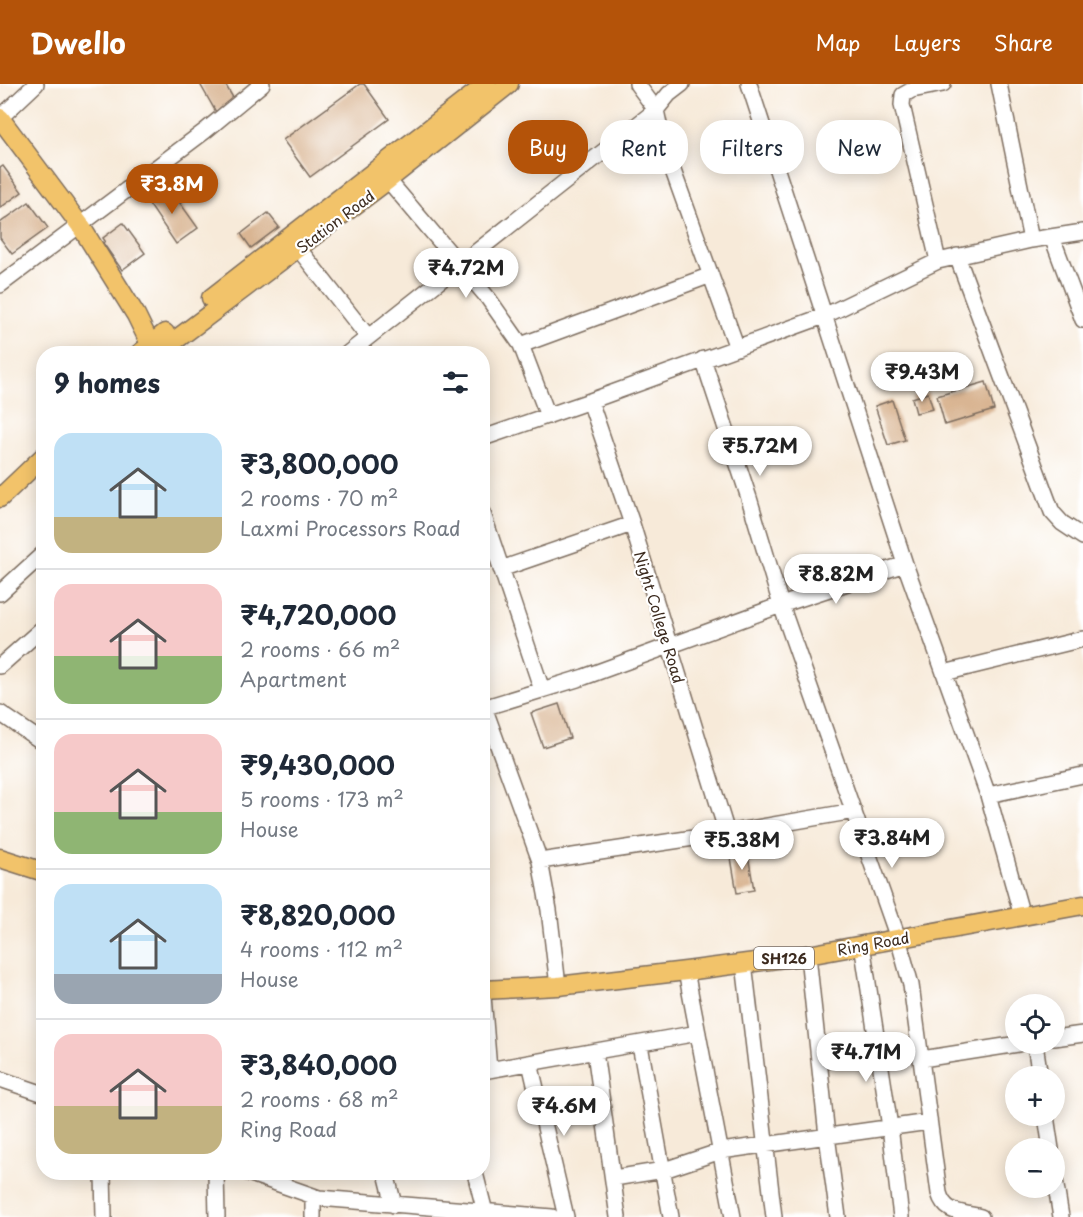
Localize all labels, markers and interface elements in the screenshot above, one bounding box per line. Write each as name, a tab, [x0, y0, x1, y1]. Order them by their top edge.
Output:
text: Dwello	[30, 21, 126, 64]
text: Map	[816, 26, 860, 58]
text: Layers	[893, 26, 961, 58]
text: Share	[994, 26, 1053, 58]
chip: Buy	[508, 120, 588, 174]
chip: Rent	[600, 120, 688, 174]
chip: Filters	[700, 120, 804, 174]
chip: New	[816, 120, 902, 174]
pin: ₹3.8M	[130, 164, 214, 215]
text: ₹3.8M	[140, 168, 204, 198]
street label: Station Road	[291, 184, 379, 258]
pin: ₹4.72M	[417, 248, 515, 299]
text: ₹4.72M	[428, 252, 504, 282]
pin: ₹9.43M	[873, 352, 971, 403]
text: ₹9.43M	[885, 356, 959, 386]
text: 9 homes	[54, 363, 160, 402]
icon: filters	[439, 366, 472, 399]
pin: ₹5.72M	[711, 426, 809, 477]
text: ₹5.72M	[722, 430, 798, 460]
text: ₹3,800,000	[240, 444, 398, 483]
icon: home	[102, 457, 174, 529]
text: 2 rooms · 70 m²	[240, 483, 398, 513]
text: Laxmi Processors Road	[240, 513, 461, 543]
street label: Night College Road	[629, 548, 691, 686]
pin: ₹8.82M	[787, 554, 885, 605]
text: ₹8.82M	[798, 558, 874, 588]
text: ₹4,720,000	[240, 595, 396, 634]
icon: home	[102, 608, 174, 680]
text: 2 rooms · 66 m²	[240, 634, 400, 664]
text: Apartment	[240, 664, 347, 694]
text: ₹9,430,000	[240, 745, 395, 784]
icon: home	[102, 758, 174, 830]
text: 5 rooms · 173 m²	[240, 784, 404, 814]
text: House	[240, 814, 299, 844]
pin: ₹3.84M	[843, 818, 941, 869]
pin: ₹5.38M	[693, 820, 791, 871]
text: ₹3.84M	[853, 822, 931, 852]
text: ₹5.38M	[704, 824, 780, 854]
text: ₹8,820,000	[240, 895, 395, 934]
icon: home	[102, 908, 174, 980]
street label: Ring Road	[835, 925, 911, 961]
text: 4 rooms · 112 m²	[240, 934, 403, 964]
road number: SH126	[754, 947, 814, 969]
text: House	[240, 964, 299, 994]
map controls	[1005, 994, 1065, 1198]
button: locate	[1005, 994, 1065, 1054]
pin: ₹4.71M	[817, 1032, 915, 1083]
text: ₹4.71M	[831, 1036, 902, 1066]
text: ₹3,840,000	[240, 1045, 397, 1084]
icon: home	[102, 1058, 174, 1130]
button: +	[1005, 1066, 1065, 1126]
text: 2 rooms · 68 m²	[240, 1084, 399, 1114]
pin: ₹4.6M	[522, 1086, 606, 1137]
text: ₹4.6M	[531, 1090, 597, 1120]
text: Ring Road	[240, 1114, 337, 1144]
button: −	[1005, 1138, 1065, 1198]

